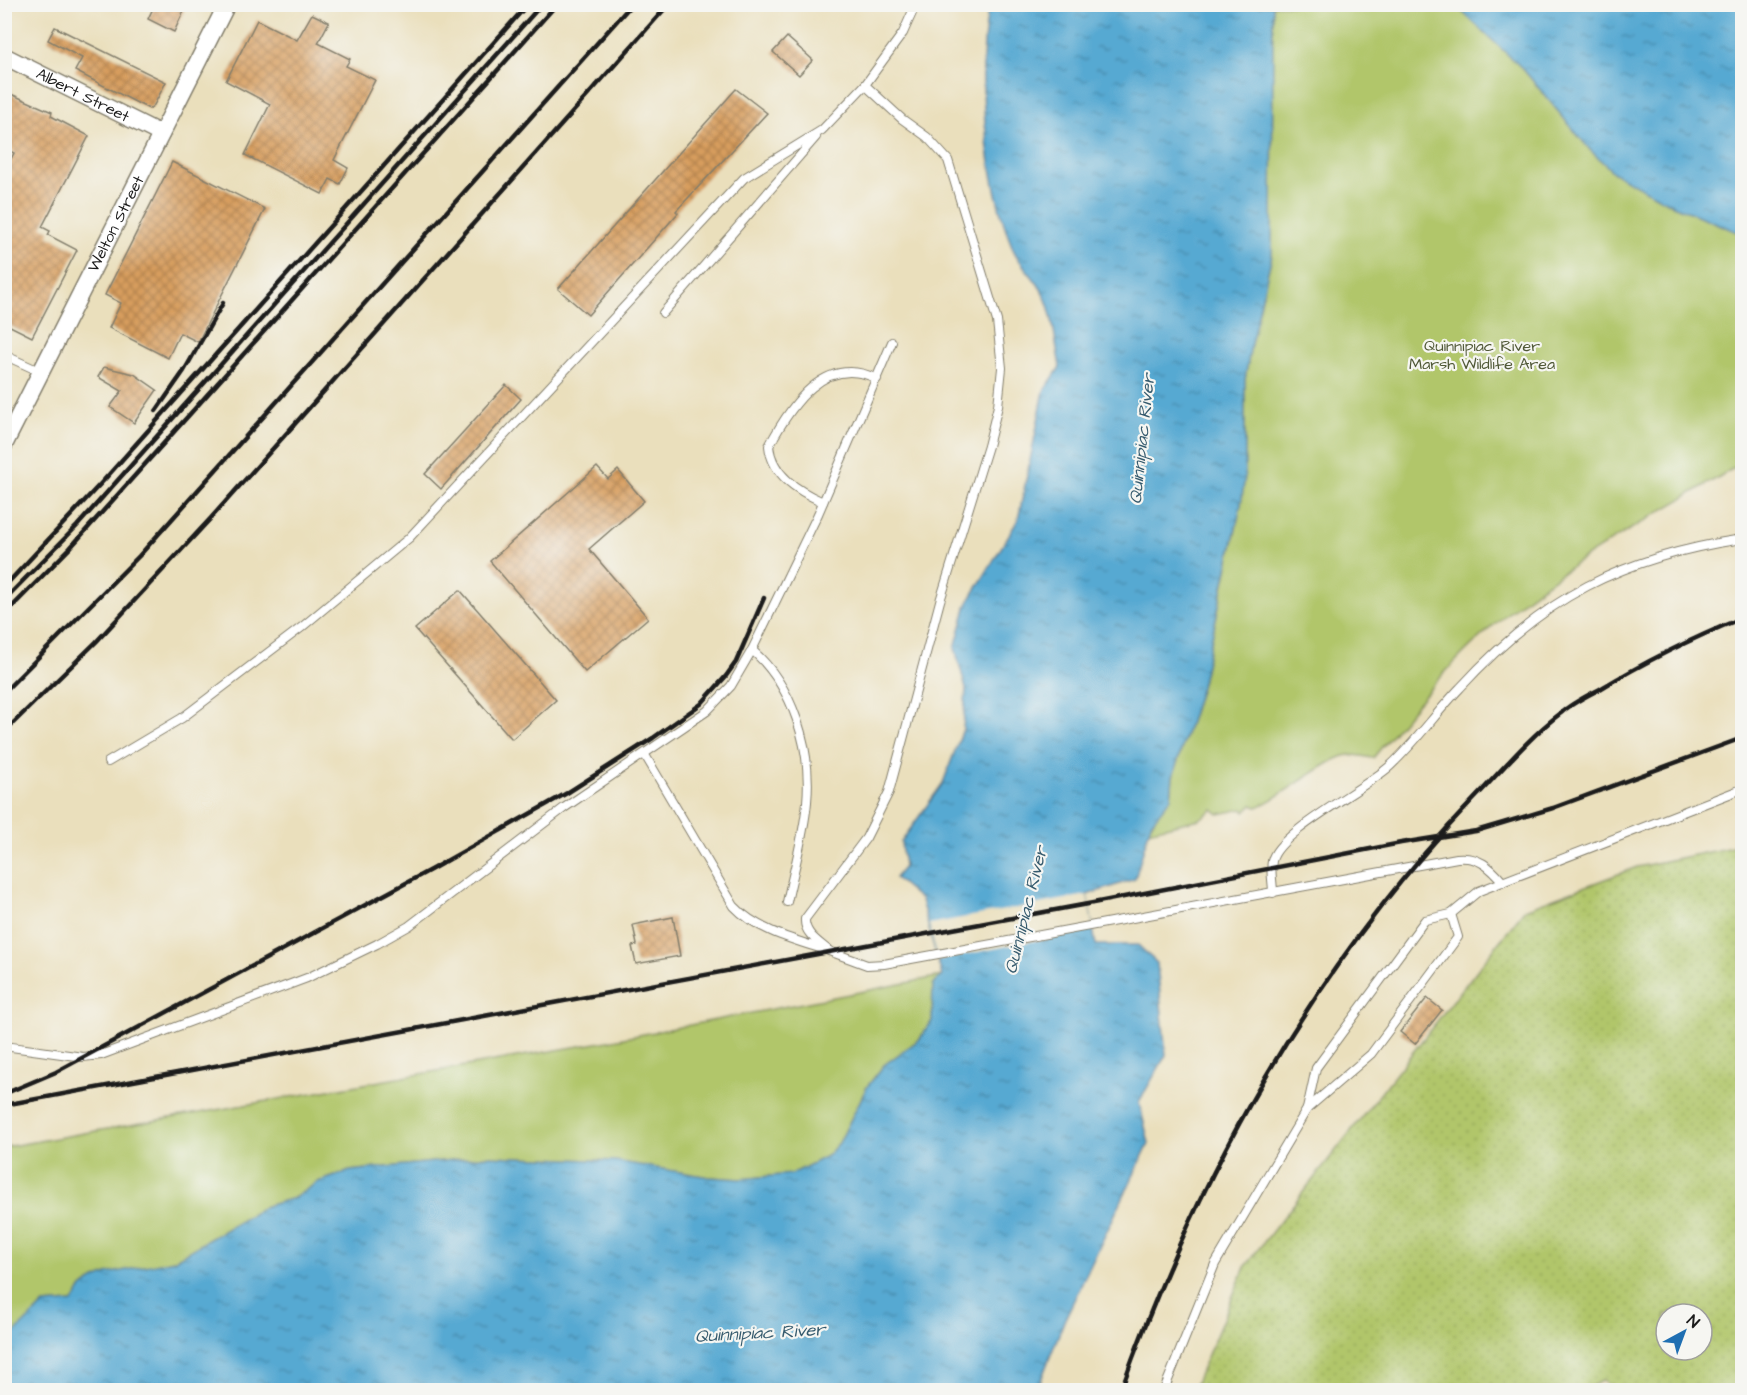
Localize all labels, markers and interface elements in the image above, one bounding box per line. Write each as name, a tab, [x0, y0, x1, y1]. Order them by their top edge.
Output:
street label: Albert Street	[32, 63, 134, 128]
street label: Welton Street	[82, 171, 150, 276]
park label: Quinnipiac River Marsh Wildlife Area	[1409, 335, 1555, 375]
water label: Quinnipiac River	[1123, 371, 1161, 505]
water label: Quinnipiac River	[998, 842, 1054, 976]
north arrow	[1654, 1302, 1714, 1362]
text: N	[1682, 1310, 1704, 1333]
water label: Quinnipiac River	[694, 1317, 828, 1349]

